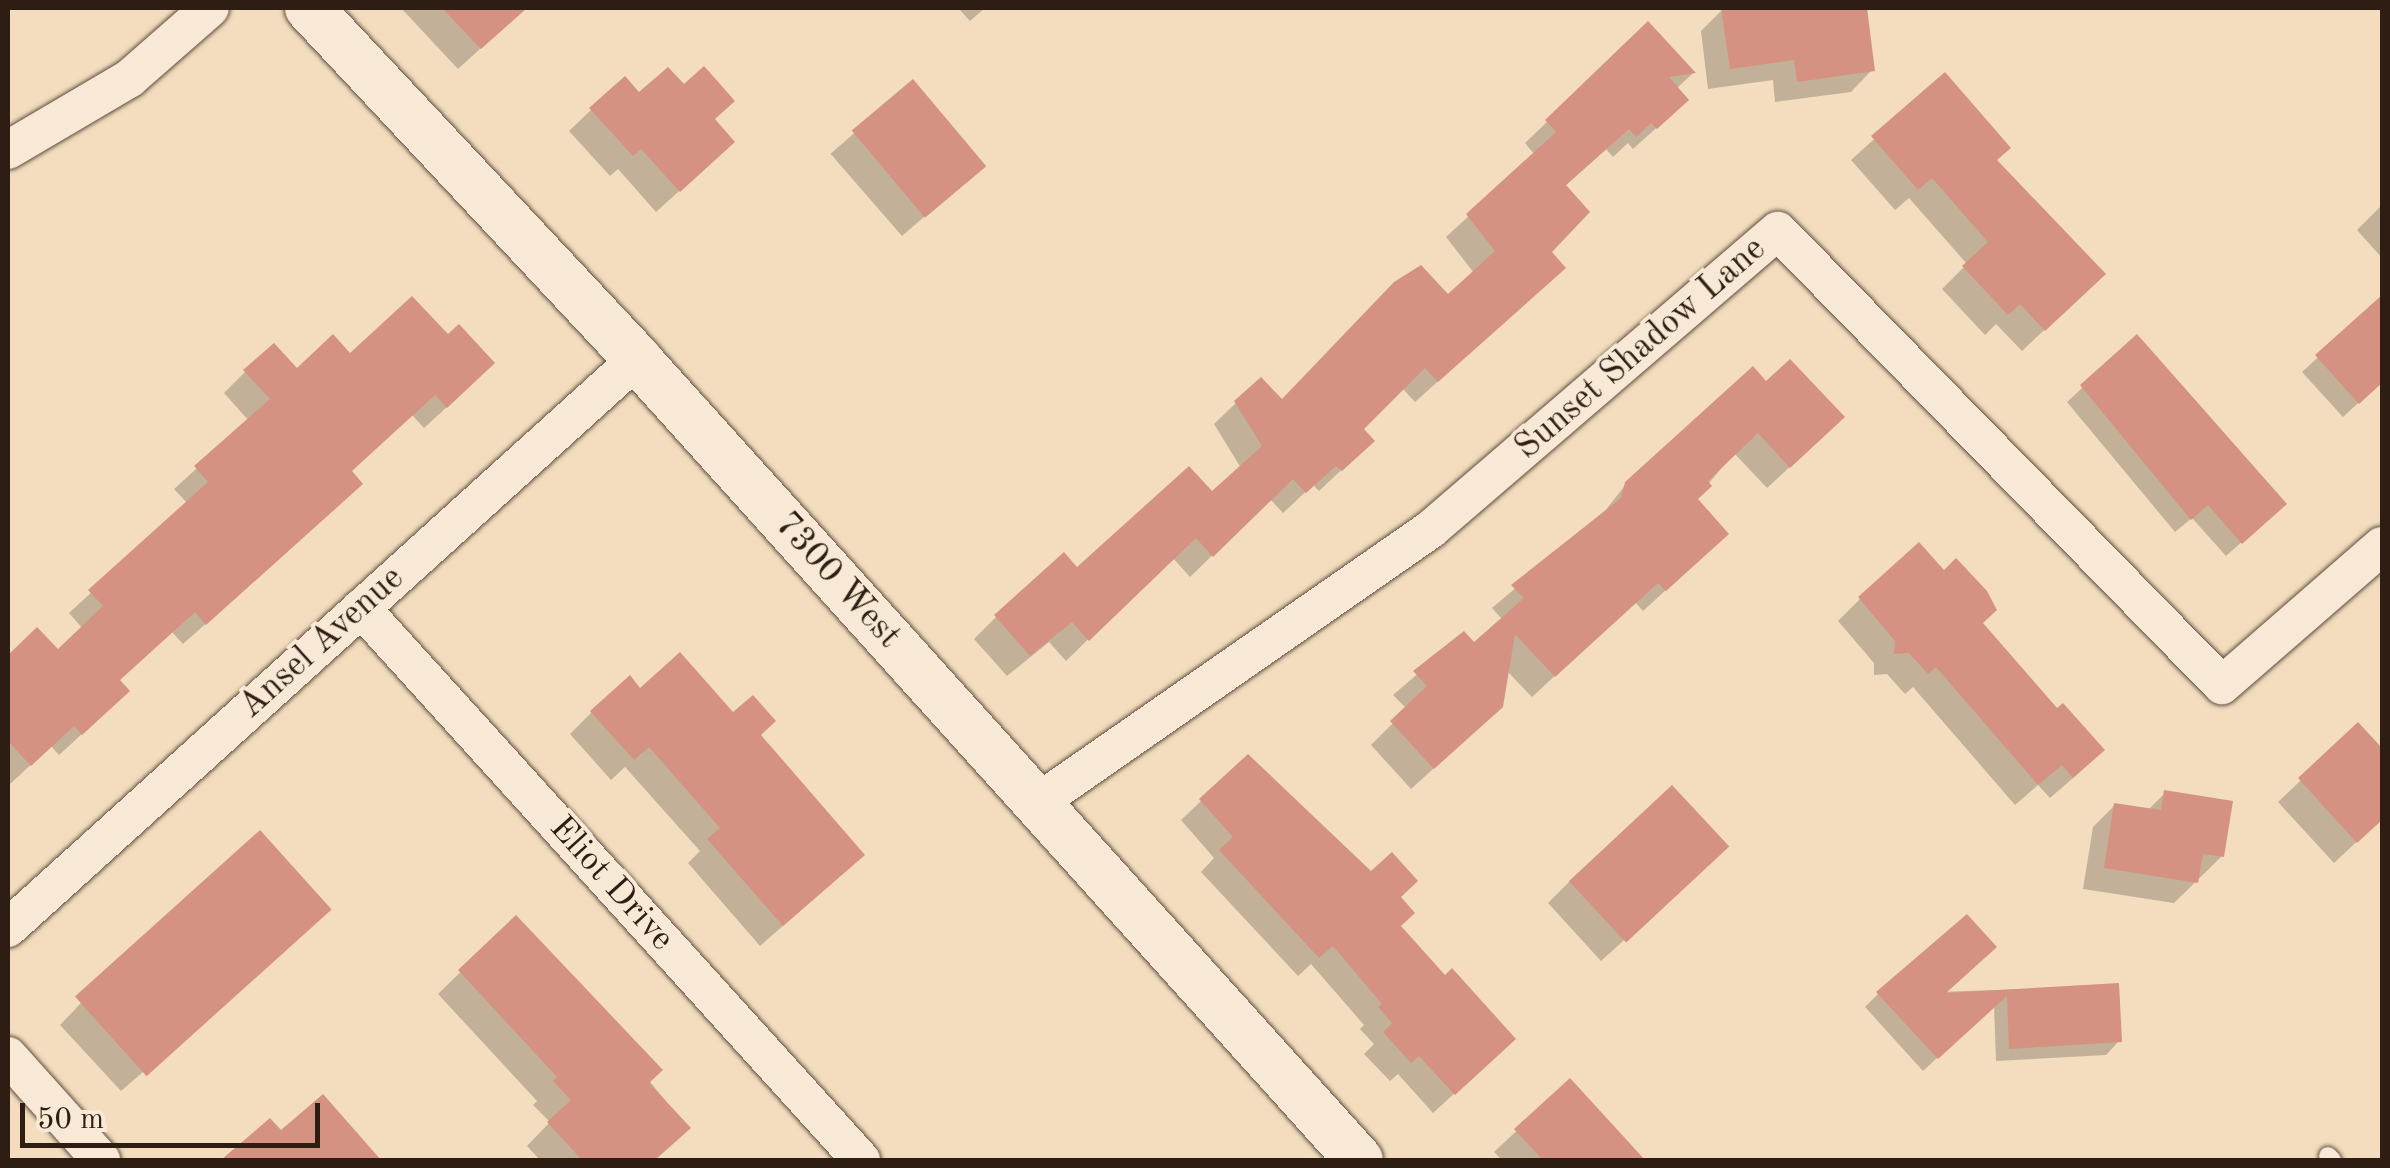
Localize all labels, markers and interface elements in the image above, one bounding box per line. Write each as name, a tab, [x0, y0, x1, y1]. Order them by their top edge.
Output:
street label: Sunset Shadow Lane	[1507, 229, 1775, 469]
street label: 7300 West	[765, 504, 909, 658]
street label: Ansel Avenue	[231, 558, 413, 728]
street label: Eliot Drive	[540, 808, 682, 960]
scale bar	[25, 1083, 325, 1145]
text: 50 m	[37, 1105, 104, 1135]

